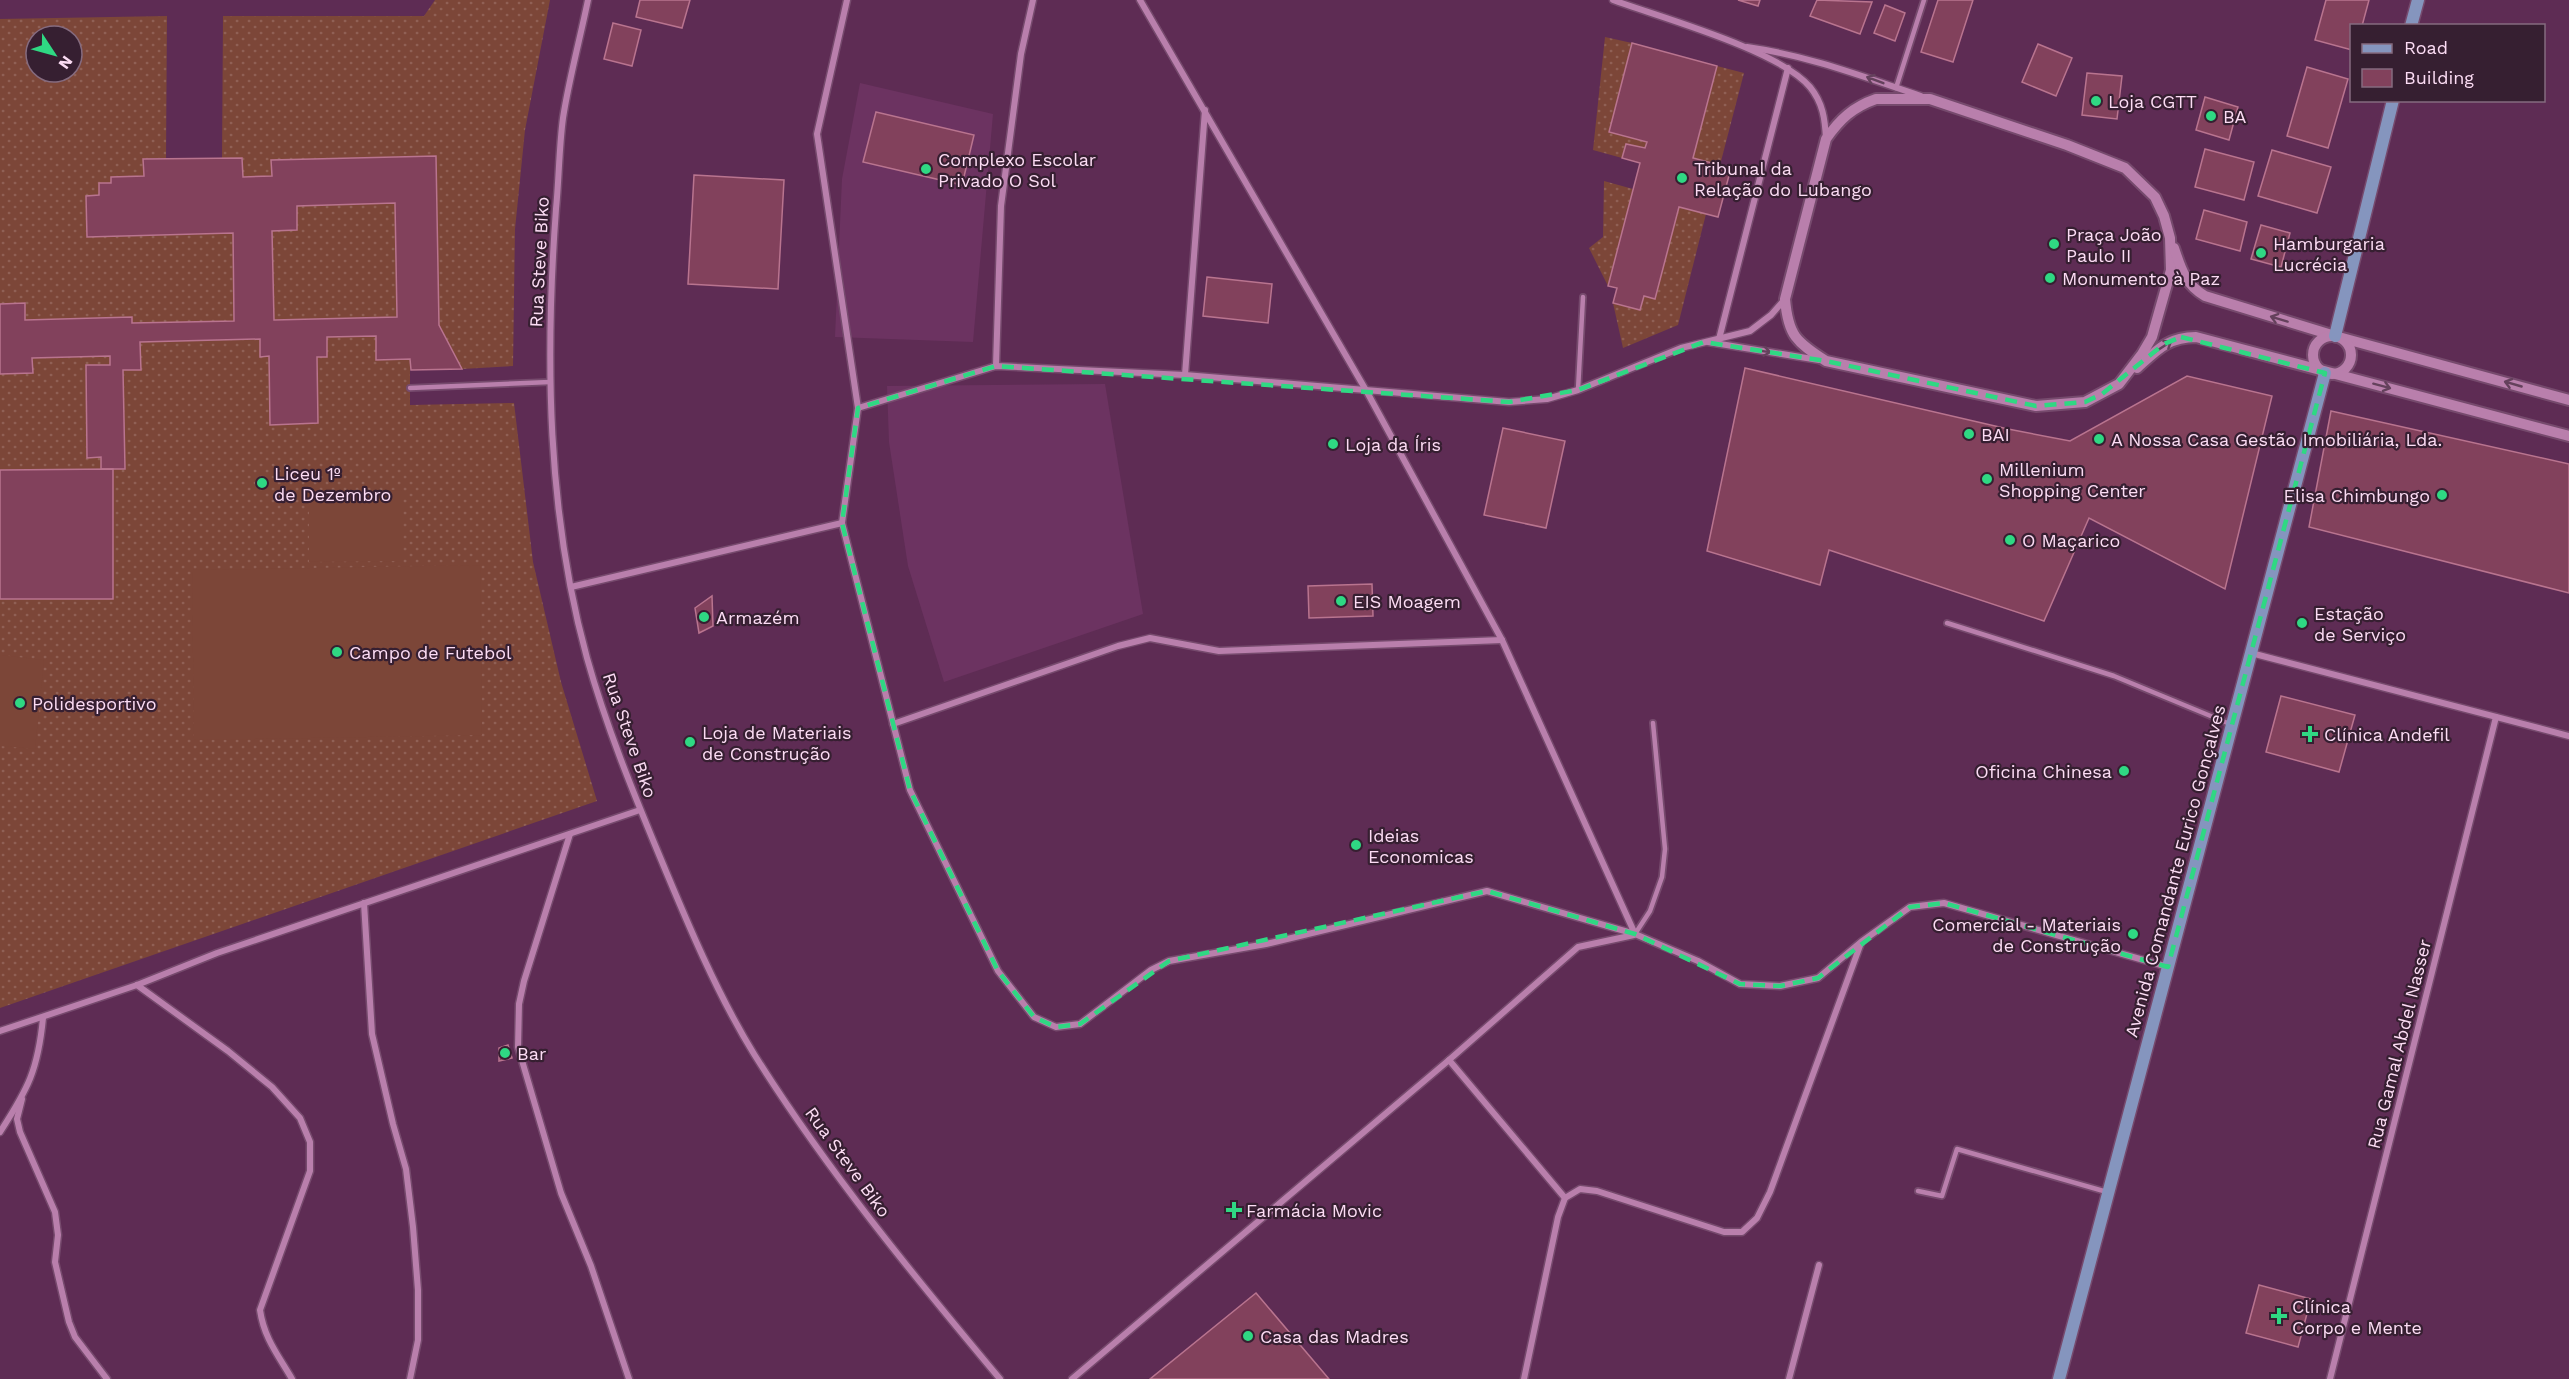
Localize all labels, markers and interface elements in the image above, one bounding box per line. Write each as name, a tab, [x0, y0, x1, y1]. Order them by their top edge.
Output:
north arrow	[24, 24, 84, 84]
legend	[2350, 24, 2545, 102]
text: Road	[2404, 37, 2448, 58]
text: N	[55, 52, 77, 73]
text: Building	[2404, 67, 2474, 88]
one-way arrow	[1866, 73, 1885, 84]
place label: Loja CGTT	[2108, 91, 2197, 112]
marker: Loja CGTT	[2089, 94, 2103, 108]
place label: BA	[2223, 106, 2247, 127]
marker: BA	[2204, 109, 2218, 123]
place label: Complexo Escolar Privado O Sol	[938, 149, 1096, 191]
place label: Tribunal da Relação do Lubango	[1694, 158, 1872, 200]
marker: Complexo Escolar Privado O Sol	[919, 162, 933, 176]
marker: Tribunal da Relação do Lubango	[1675, 171, 1689, 185]
street label: Rua Steve Biko	[525, 196, 553, 328]
place label: Praça João Paulo II	[2066, 224, 2162, 266]
place label: Hamburgaria Lucrécia	[2273, 233, 2385, 275]
marker: Praça João Paulo II	[2047, 237, 2061, 251]
marker: Hamburgaria Lucrécia	[2254, 246, 2268, 260]
place label: Monumento à Paz	[2062, 268, 2220, 289]
marker: Monumento à Paz	[2043, 271, 2057, 285]
one-way arrow	[2270, 313, 2289, 324]
one-way arrow	[2155, 340, 2172, 353]
one-way arrow	[1752, 345, 1772, 356]
one-way arrow	[2504, 378, 2523, 389]
one-way arrow	[2372, 380, 2391, 392]
place label: BAI	[1981, 424, 2010, 445]
marker: BAI	[1962, 427, 1976, 441]
place label: A Nossa Casa Gestão Imobiliária, Lda.	[2111, 429, 2442, 450]
marker: A Nossa Casa Gestão Imobiliária, Lda.	[2092, 432, 2106, 446]
place label: Loja da Íris	[1345, 434, 1441, 455]
marker: Loja da Íris	[1326, 437, 1340, 451]
place label: Millenium Shopping Center	[1999, 459, 2146, 501]
place label: Liceu 1º de Dezembro	[274, 463, 391, 505]
marker: Millenium Shopping Center	[1980, 472, 1994, 486]
marker: Liceu 1º de Dezembro	[255, 476, 269, 490]
place label: Elisa Chimbungo	[2283, 485, 2430, 506]
marker: Elisa Chimbungo	[2435, 488, 2449, 502]
place label: O Maçarico	[2022, 530, 2120, 551]
marker: O Maçarico	[2003, 533, 2017, 547]
place label: EIS Moagem	[1353, 591, 1461, 612]
marker: EIS Moagem	[1334, 594, 1348, 608]
place label: Estação de Serviço	[2314, 603, 2406, 645]
place label: Armazém	[716, 607, 800, 628]
marker: Armazém	[697, 610, 711, 624]
marker: Estação de Serviço	[2295, 616, 2309, 630]
place label: Campo de Futebol	[349, 642, 512, 663]
marker: Campo de Futebol	[330, 645, 344, 659]
street label: Rua Steve Biko	[599, 670, 661, 800]
place label: Polidesportivo	[32, 693, 156, 714]
marker: Polidesportivo	[13, 696, 27, 710]
street label: Avenida Comandante Eurico Gonçalves	[2120, 702, 2230, 1040]
place label: Loja de Materiais de Construção	[702, 722, 851, 764]
place label: Clínica Andefil	[2324, 724, 2450, 745]
marker: Clínica Andefil	[2301, 725, 2319, 743]
marker: Loja de Materiais de Construção	[683, 735, 697, 749]
place label: Oficina Chinesa	[1975, 761, 2112, 782]
marker: Oficina Chinesa	[2117, 764, 2131, 778]
place label: Ideias Economicas	[1368, 825, 1474, 867]
marker: Ideias Economicas	[1349, 838, 1363, 852]
place label: Comercial - Materiais de Construção	[1932, 914, 2121, 956]
marker: Comercial - Materiais de Construção	[2126, 927, 2140, 941]
street label: Rua Gamal Abdel Nasser	[2363, 937, 2435, 1151]
place label: Bar	[517, 1043, 546, 1064]
marker: Bar	[498, 1046, 512, 1060]
street label: Rua Steve Biko	[801, 1103, 895, 1221]
place label: Farmácia Movic	[1246, 1200, 1382, 1221]
marker: Farmácia Movic	[1227, 1203, 1241, 1217]
place label: Clínica Corpo e Mente	[2292, 1296, 2422, 1338]
marker: Clínica Corpo e Mente	[2270, 1307, 2288, 1325]
place label: Casa das Madres	[1260, 1326, 1409, 1347]
marker: Casa das Madres	[1241, 1329, 1255, 1343]

